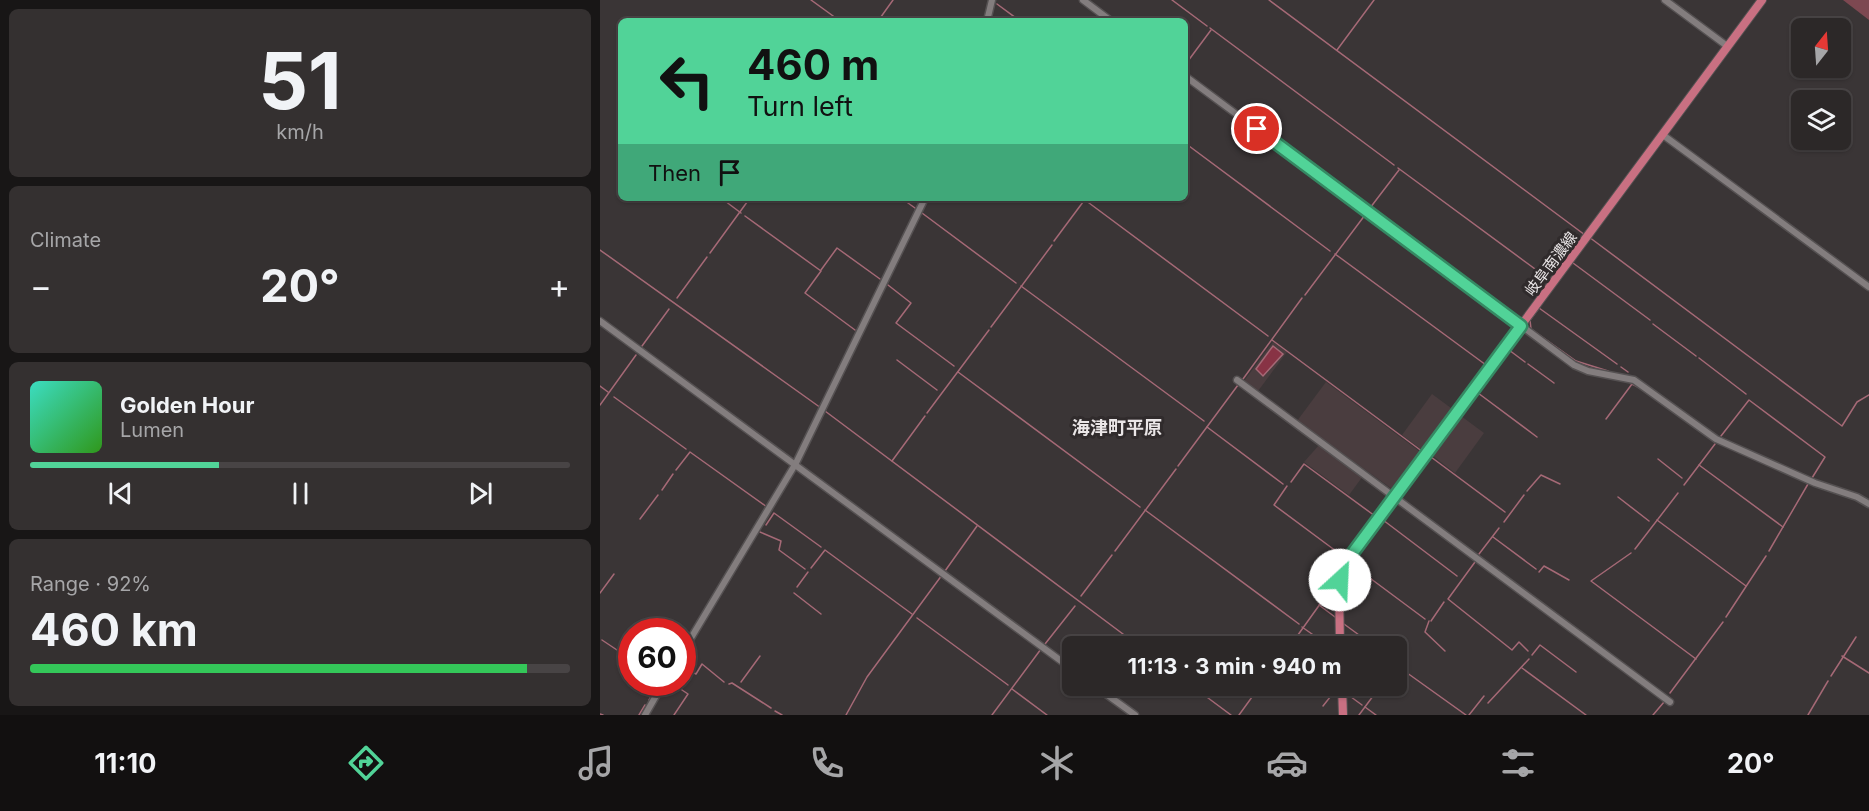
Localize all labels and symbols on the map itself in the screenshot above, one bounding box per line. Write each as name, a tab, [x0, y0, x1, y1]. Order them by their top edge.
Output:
north arrow	[1791, 18, 1851, 78]
pin	[1231, 103, 1282, 154]
street label: 岐阜南濃線	[1520, 228, 1581, 299]
district label: 海津町平原	[1072, 417, 1162, 438]
position arrow	[1308, 548, 1372, 612]
speed limit sign: 60	[618, 618, 696, 696]

